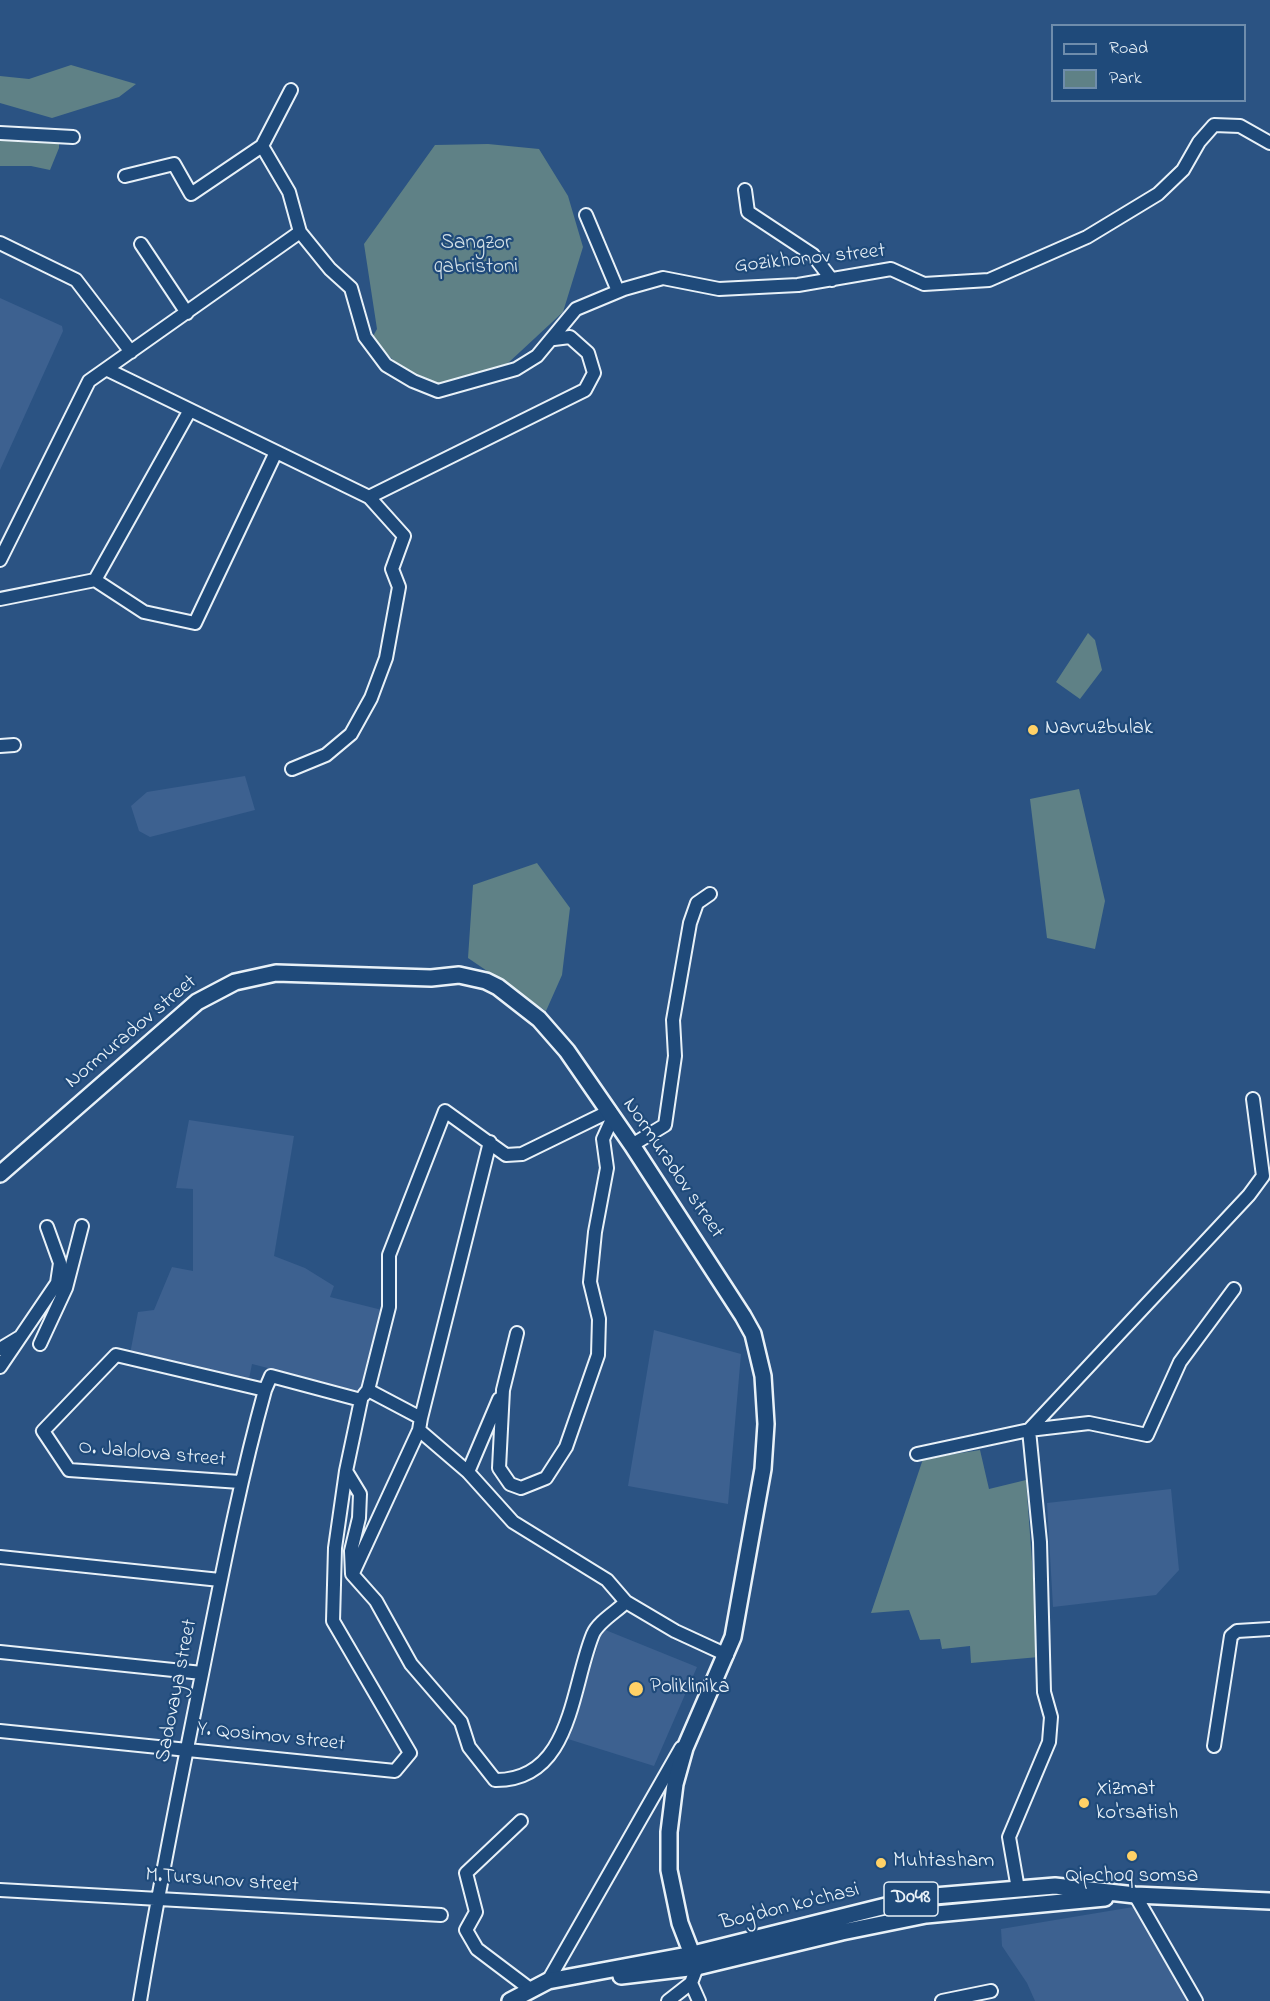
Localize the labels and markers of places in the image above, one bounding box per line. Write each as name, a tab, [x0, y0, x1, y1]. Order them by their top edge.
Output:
place label: Navruzbulak	[1045, 717, 1153, 743]
marker: Navruzbulak	[1026, 723, 1040, 737]
place label: Poliklinika	[650, 1676, 730, 1702]
marker: Poliklinika	[627, 1680, 645, 1698]
place label: Xizmat ko'rsatish	[1096, 1778, 1178, 1828]
marker: Xizmat ko'rsatish	[1077, 1796, 1091, 1810]
marker: Qipchoq somsa	[1125, 1849, 1139, 1863]
place label: Muhtasham	[893, 1850, 994, 1876]
marker: Muhtasham	[874, 1856, 888, 1870]
place label: Qipchoq somsa	[1066, 1865, 1198, 1891]

